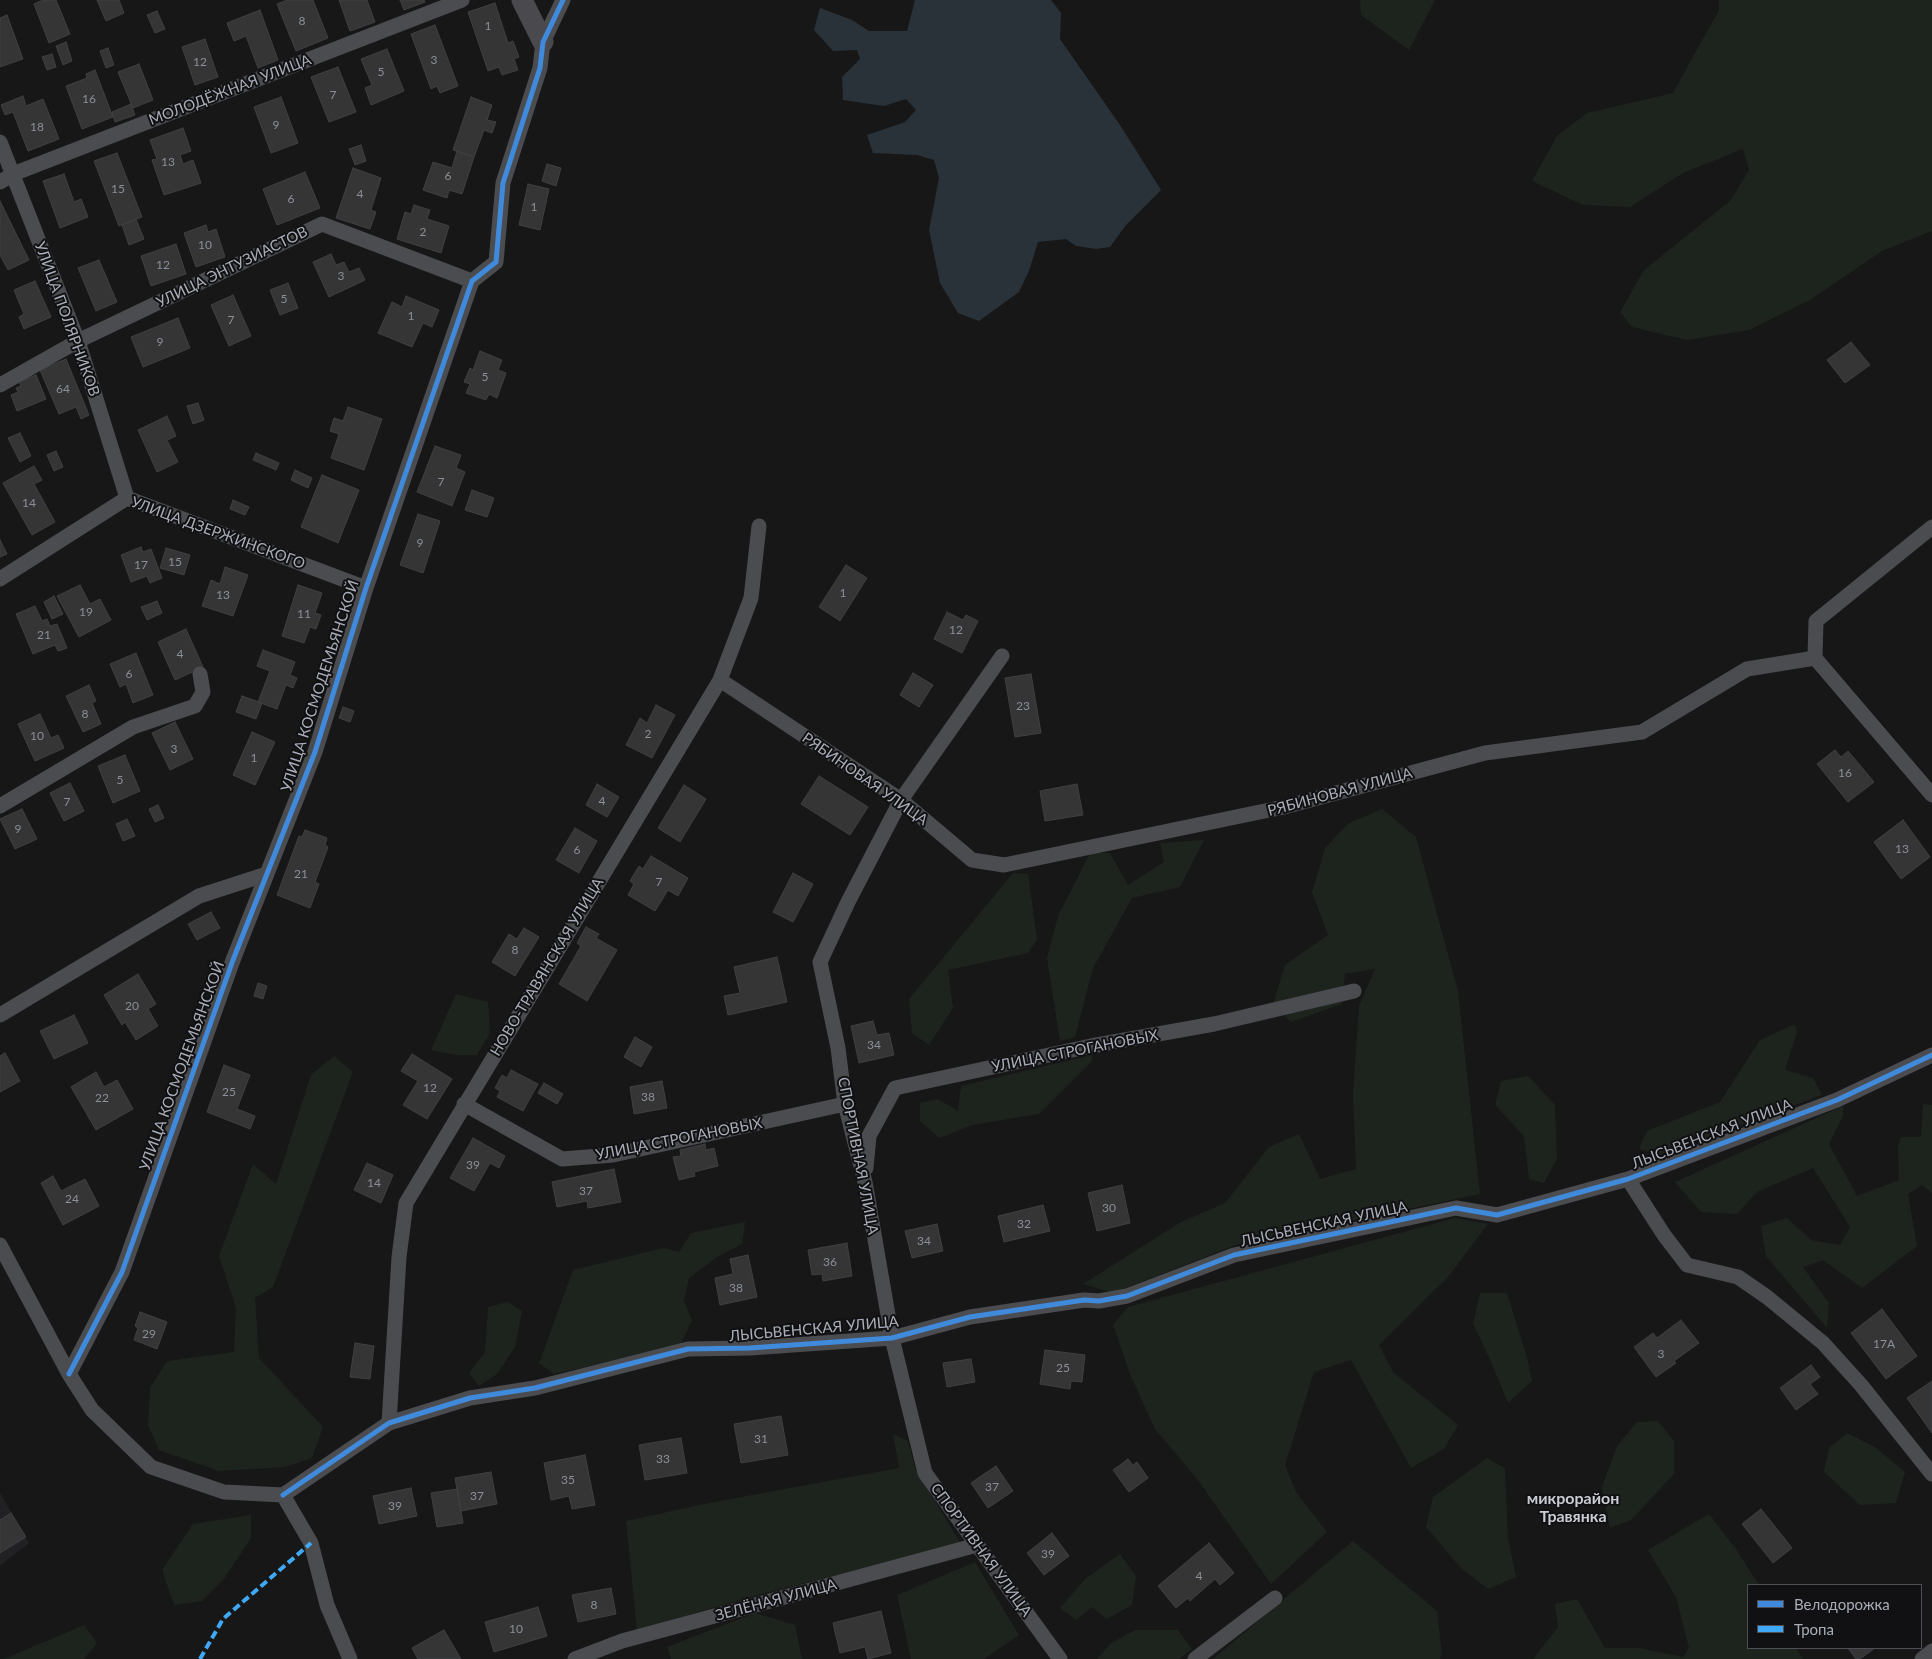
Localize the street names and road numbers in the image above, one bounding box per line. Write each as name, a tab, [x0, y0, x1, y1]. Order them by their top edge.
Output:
street label: МОЛОДЁЖНАЯ УЛИЦА	[146, 51, 314, 129]
street label: УЛИЦА ЭНТУЗИАСТОВ	[153, 222, 311, 312]
street label: УЛИЦА ПОЛЯРНИКОВ	[31, 239, 103, 399]
street label: УЛИЦА ДЗЕРЖИНСКОГО	[128, 493, 308, 573]
street label: УЛИЦА КОСМОДЕМЬЯНСКОЙ	[277, 578, 363, 794]
street label: РЯБИНОВАЯ УЛИЦА	[799, 729, 931, 829]
street label: РЯБИНОВАЯ УЛИЦА	[1266, 764, 1414, 820]
street label: НОВО-ТРАВЯНСКАЯ УЛИЦА	[487, 875, 607, 1059]
street label: УЛИЦА КОСМОДЕМЬЯНСКОЙ	[136, 959, 228, 1173]
street label: УЛИЦА СТРОГАНОВЫХ	[990, 1026, 1160, 1076]
street label: СПОРТИВНАЯ УЛИЦА	[834, 1076, 882, 1236]
street label: ЛЫСЬВЕНСКАЯ УЛИЦА	[1629, 1095, 1795, 1173]
street label: УЛИЦА СТРОГАНОВЫХ	[594, 1114, 764, 1164]
street label: ЛЫСЬВЕНСКАЯ УЛИЦА	[1239, 1198, 1409, 1250]
street label: ЛЫСЬВЕНСКАЯ УЛИЦА	[729, 1313, 899, 1345]
street label: СПОРТИВНАЯ УЛИЦА	[927, 1480, 1035, 1620]
street label: ЗЕЛЁНАЯ УЛИЦА	[713, 1575, 839, 1625]

